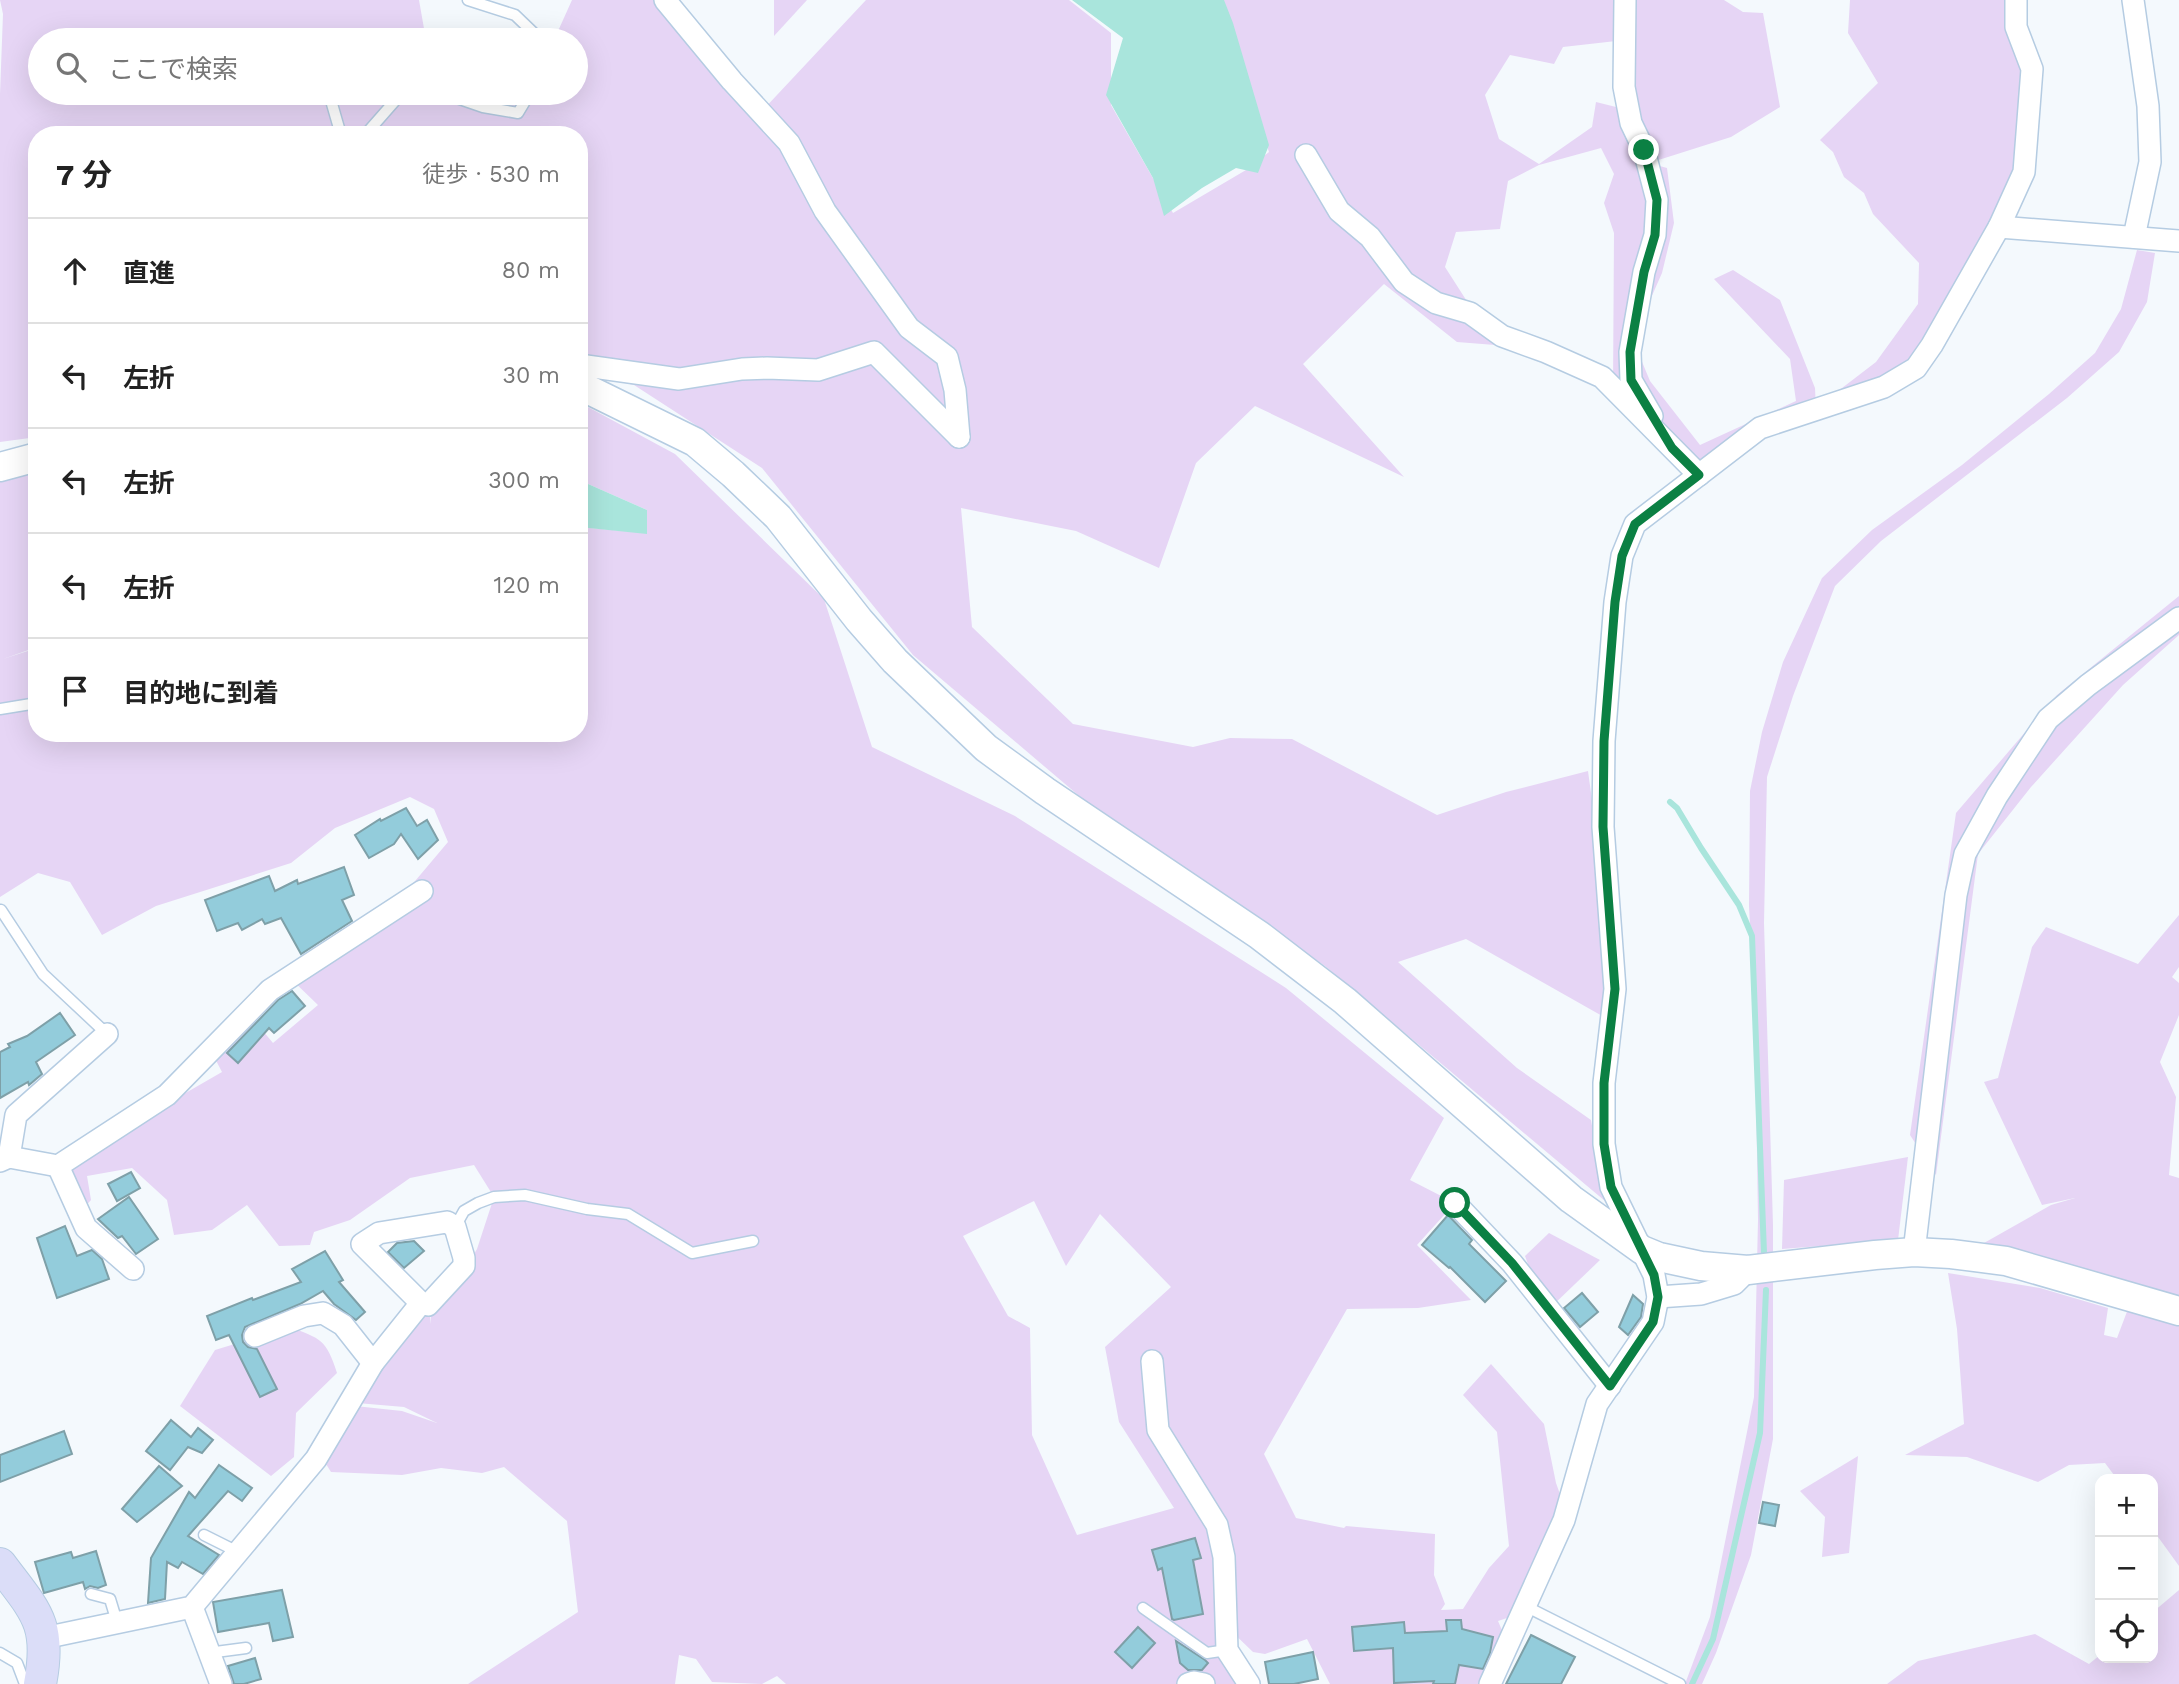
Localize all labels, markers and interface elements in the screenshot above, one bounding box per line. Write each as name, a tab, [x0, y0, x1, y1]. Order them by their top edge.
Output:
search box	[28, 28, 588, 105]
icon: search	[52, 48, 90, 86]
text: ここで検索	[108, 54, 238, 84]
route end	[1628, 134, 1659, 165]
text: 7 分	[56, 157, 112, 192]
text: 徒歩 · 530 m	[422, 161, 560, 188]
icon: ahead	[56, 252, 94, 290]
text: 80 m	[502, 257, 560, 284]
text: 直進	[123, 258, 175, 288]
icon: left	[56, 357, 94, 395]
text: 30 m	[503, 362, 560, 389]
text: 左折	[123, 363, 175, 393]
icon: left	[56, 462, 94, 500]
text: 300 m	[488, 467, 560, 494]
text: 左折	[123, 468, 175, 498]
icon: left	[56, 567, 94, 605]
text: 120 m	[494, 572, 560, 599]
text: 左折	[123, 573, 175, 603]
icon: arrive	[56, 672, 94, 710]
text: 目的地に到着	[123, 678, 279, 708]
route start	[1439, 1187, 1470, 1218]
map controls	[2095, 1474, 2158, 1663]
button: +	[2095, 1474, 2158, 1537]
button: −	[2095, 1537, 2158, 1600]
button: locate	[2095, 1600, 2158, 1663]

